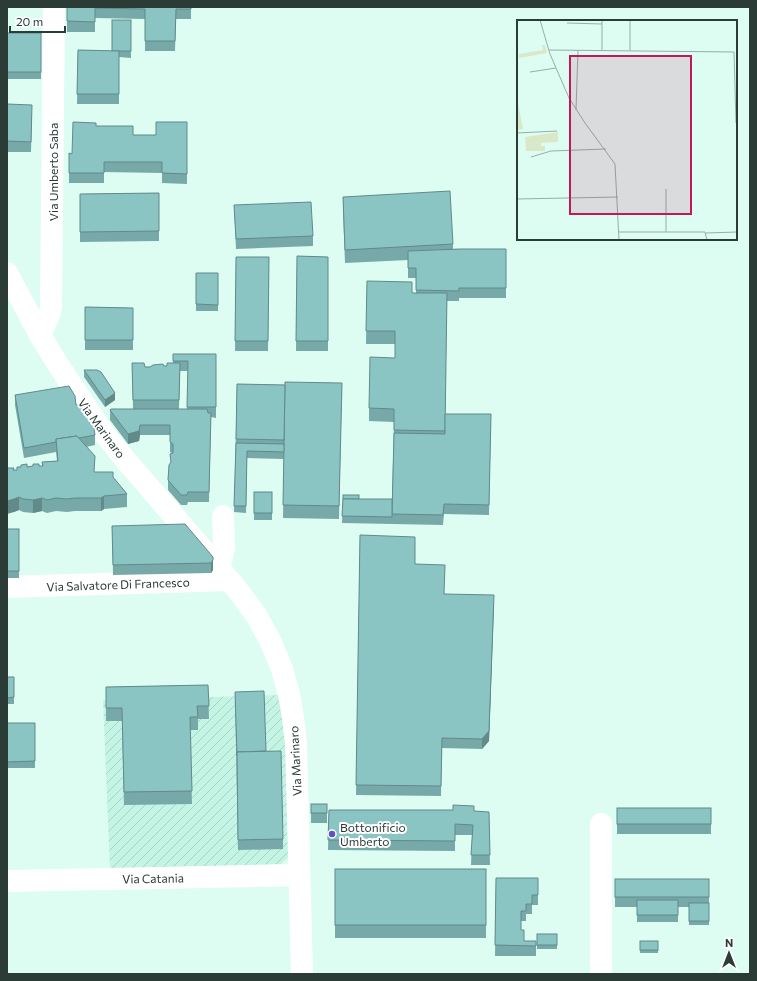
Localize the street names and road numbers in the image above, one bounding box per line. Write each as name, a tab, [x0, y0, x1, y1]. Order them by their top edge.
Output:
street label: Via Umberto Saba	[46, 123, 60, 221]
street label: Via Marinaro	[76, 395, 128, 461]
street label: Via Salvatore Di Francesco	[46, 575, 190, 593]
street label: Via Marinaro	[286, 726, 304, 796]
street label: Via Catania	[122, 870, 184, 886]

